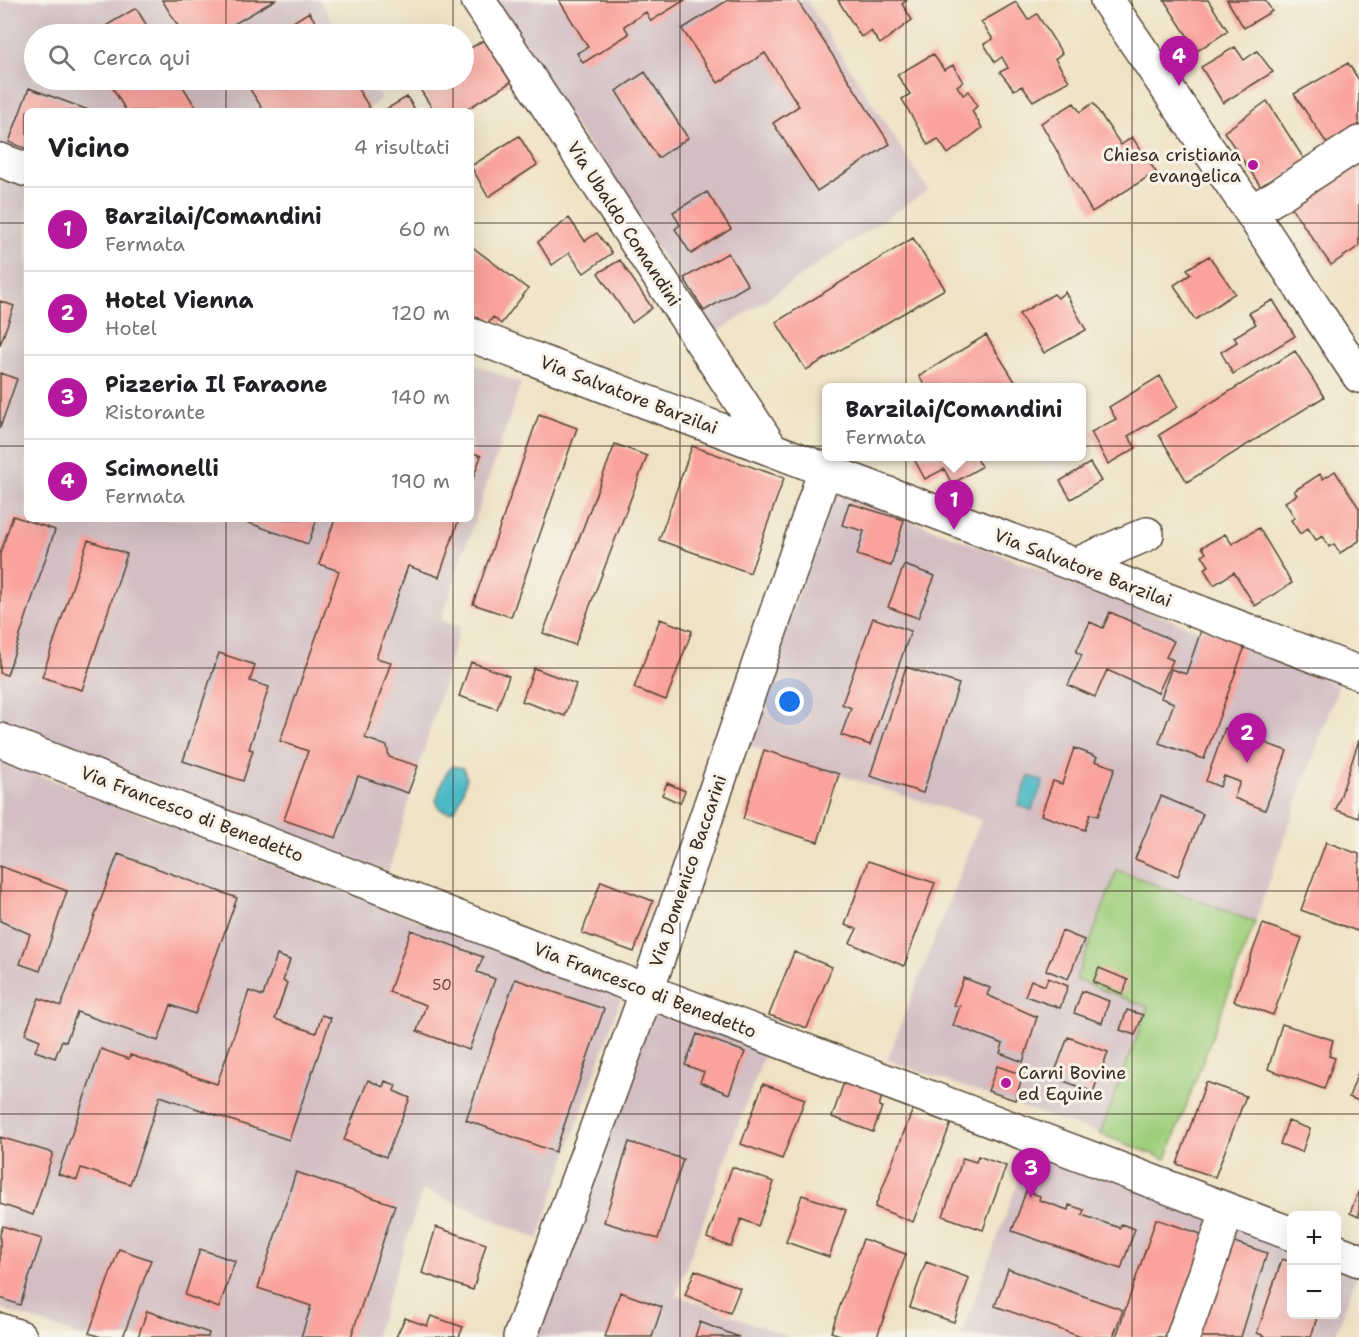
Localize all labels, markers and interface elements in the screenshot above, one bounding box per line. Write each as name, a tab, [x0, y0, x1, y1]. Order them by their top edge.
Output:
search box	[24, 24, 474, 90]
pin: 4	[1160, 36, 1198, 86]
icon: search	[45, 41, 78, 74]
text: Cerca qui	[93, 43, 191, 72]
text: Vicino	[48, 130, 130, 165]
text: 4 risultati	[354, 134, 450, 160]
street label: Via Ubaldo Comandini	[562, 137, 686, 311]
place label: Chiesa cristiana evangelica	[1103, 143, 1241, 188]
marker: Chiesa cristiana evangelica	[1246, 158, 1260, 172]
text: Barzilai/Comandini	[105, 202, 322, 231]
text: 1	[63, 216, 72, 242]
text: 60 m	[398, 216, 450, 242]
text: Fermata	[105, 231, 185, 257]
text: Hotel Vienna	[105, 286, 253, 315]
text: 2	[61, 300, 75, 326]
text: 120 m	[391, 300, 450, 326]
text: Hotel	[105, 315, 157, 341]
street label: Via Salvatore Barzilai	[537, 350, 721, 440]
text: Pizzeria Il Faraone	[105, 370, 328, 399]
popup	[822, 383, 1086, 461]
text: 3	[61, 384, 75, 410]
text: 140 m	[391, 384, 450, 410]
text: Barzilai/Comandini	[846, 395, 1062, 424]
text: Ristorante	[105, 399, 206, 425]
text: Fermata	[846, 424, 926, 450]
text: Scimonelli	[105, 454, 219, 483]
text: 4	[61, 468, 75, 494]
text: 190 m	[391, 468, 450, 494]
pin: 1	[934, 480, 974, 530]
text: Fermata	[105, 483, 185, 509]
street label: Via Salvatore Barzilai	[991, 523, 1175, 613]
your location	[775, 687, 804, 716]
pin: 2	[1228, 714, 1266, 763]
street label: Via Francesco di Benedetto	[77, 760, 307, 868]
street label: Via Domenico Baccarini	[644, 771, 732, 971]
street label: Via Francesco di Benedetto	[530, 936, 760, 1044]
house number: 50	[432, 975, 452, 995]
place label: Carni Bovine ed Equine	[1018, 1061, 1126, 1106]
marker: Carni Bovine ed Equine	[999, 1076, 1013, 1090]
pin: 3	[1012, 1148, 1050, 1198]
map controls	[1287, 1211, 1341, 1319]
button: +	[1287, 1211, 1341, 1265]
button: −	[1287, 1265, 1341, 1319]

